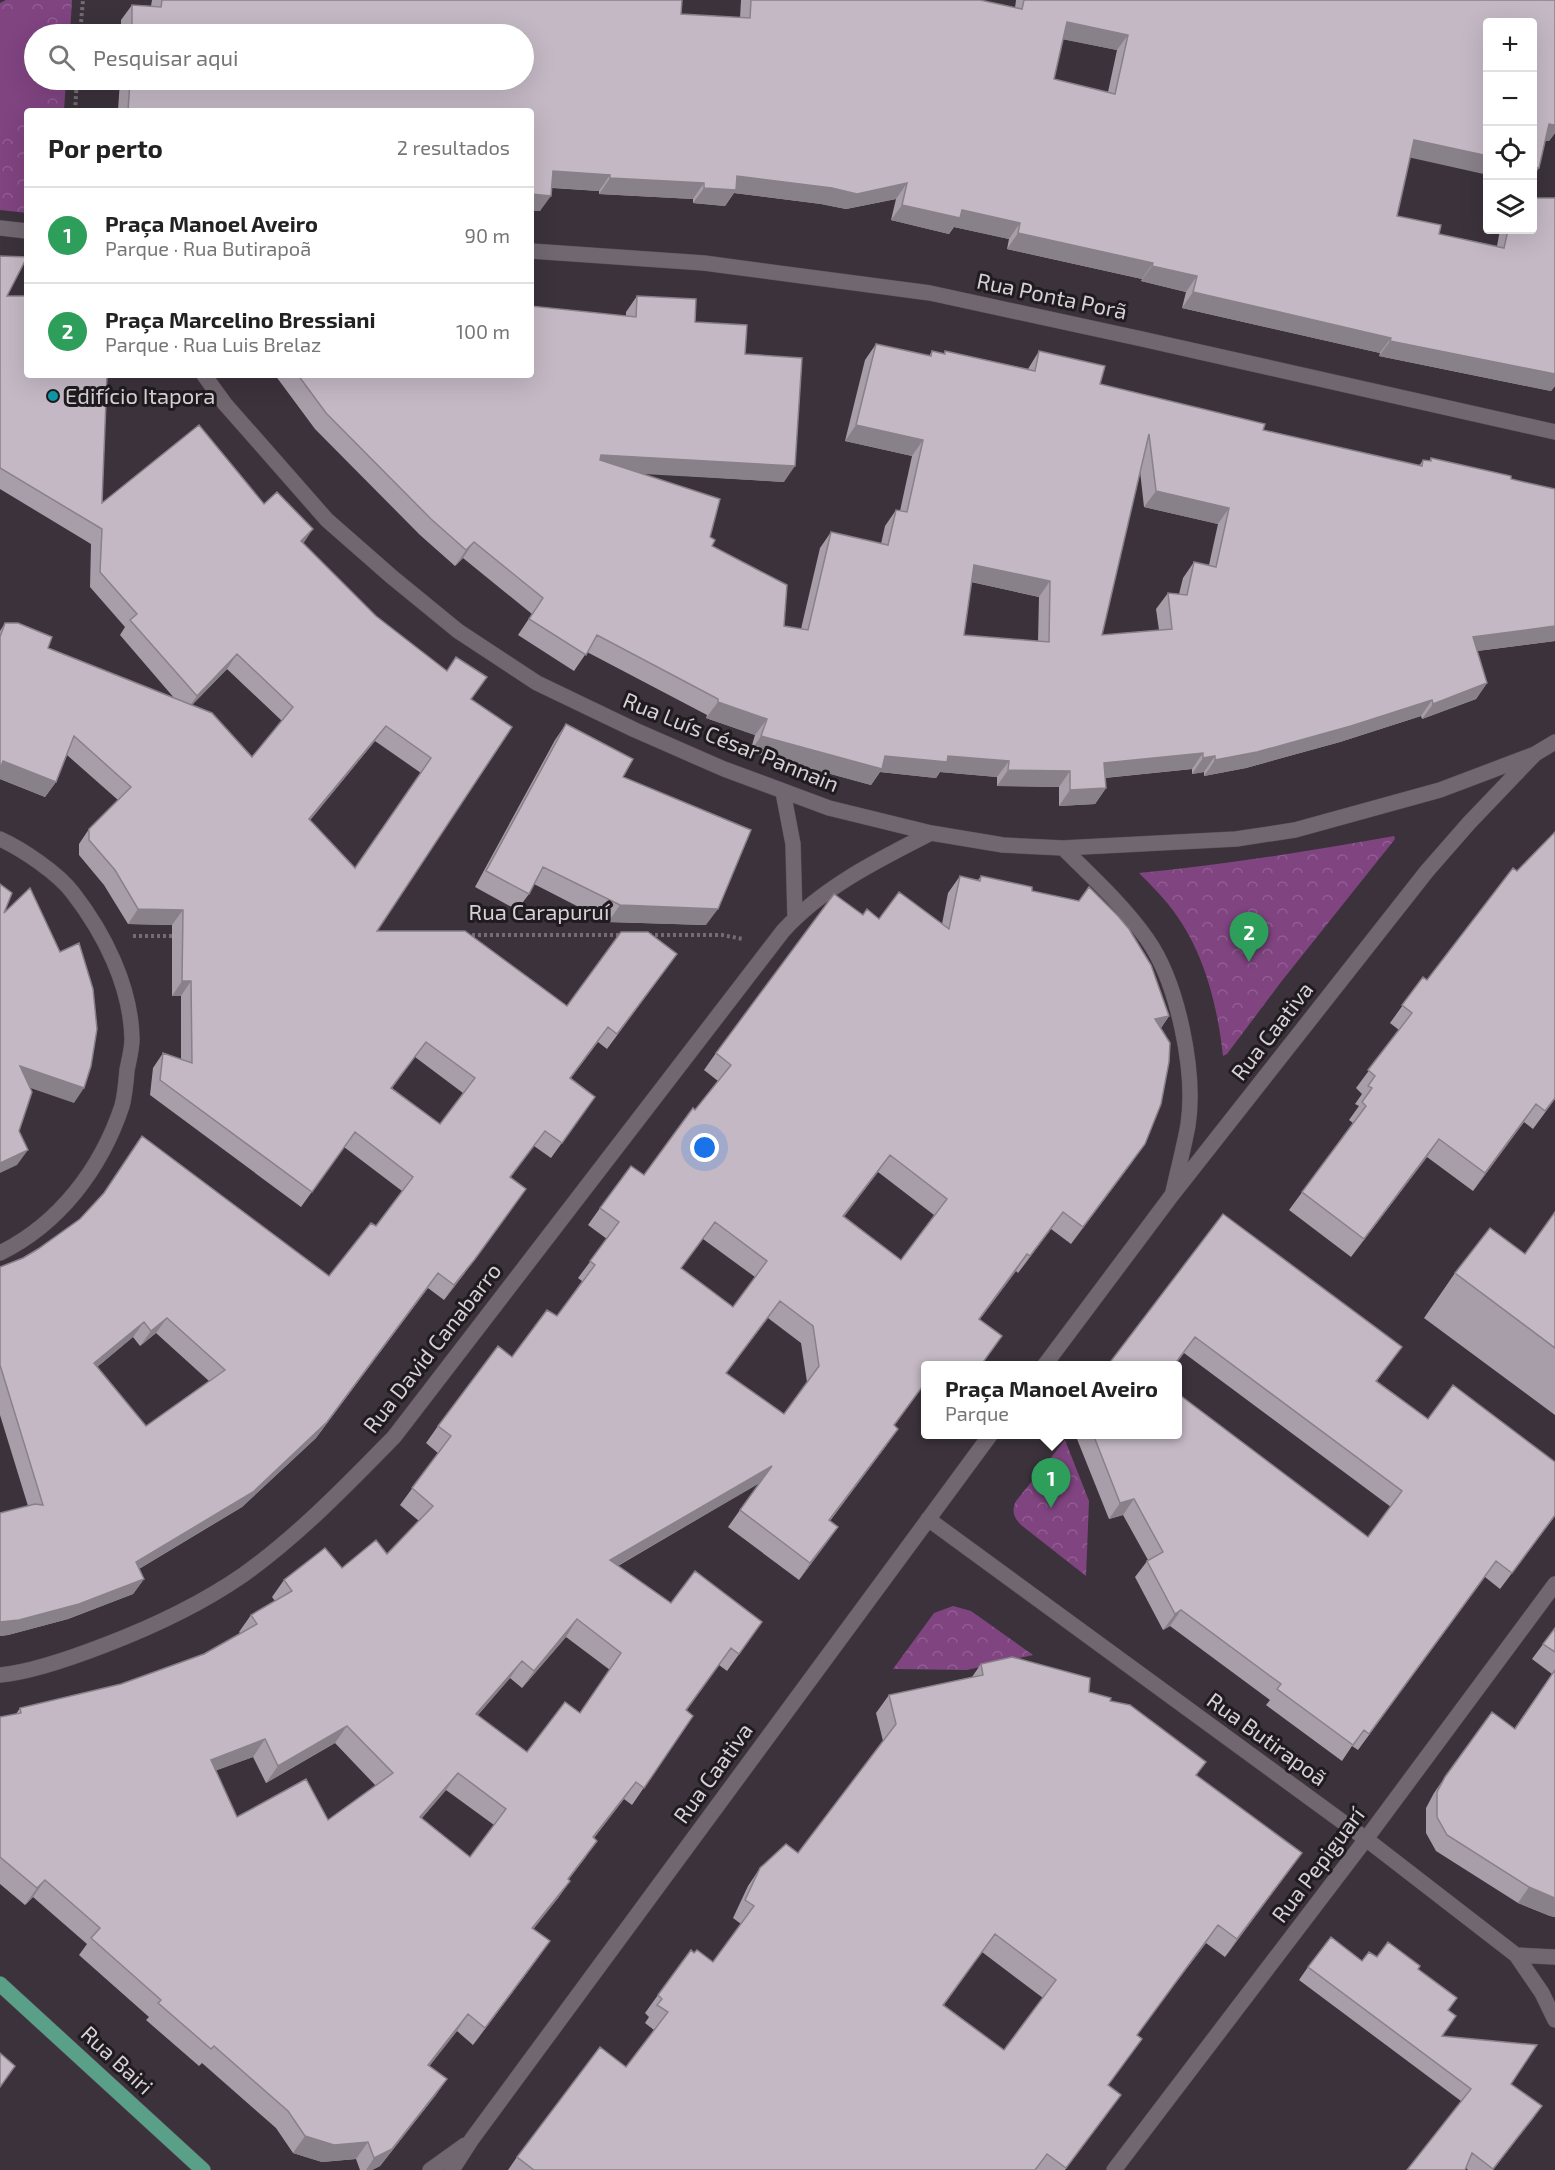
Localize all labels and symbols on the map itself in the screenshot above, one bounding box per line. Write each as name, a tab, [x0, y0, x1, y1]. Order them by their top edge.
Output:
street label: Rua Ponta Porã	[975, 266, 1130, 324]
place label: Edifício Itapora	[65, 382, 215, 408]
marker: Edifício Itapora	[46, 389, 60, 403]
street label: Rua Luís César Pannain	[620, 686, 843, 796]
street label: Rua Carapuruí	[469, 898, 611, 924]
pin: 2	[1230, 912, 1268, 962]
street label: Rua Caativa	[1225, 976, 1318, 1085]
your location	[690, 1133, 719, 1162]
street label: Rua David Canabarro	[357, 1257, 506, 1437]
pin: 1	[1032, 1458, 1070, 1508]
street label: Rua Butirapoã	[1203, 1686, 1332, 1790]
street label: Rua Caativa	[667, 1717, 757, 1828]
street label: Rua Pepiguarí	[1266, 1801, 1370, 1927]
street label: Rua Bairi	[76, 2020, 159, 2099]

